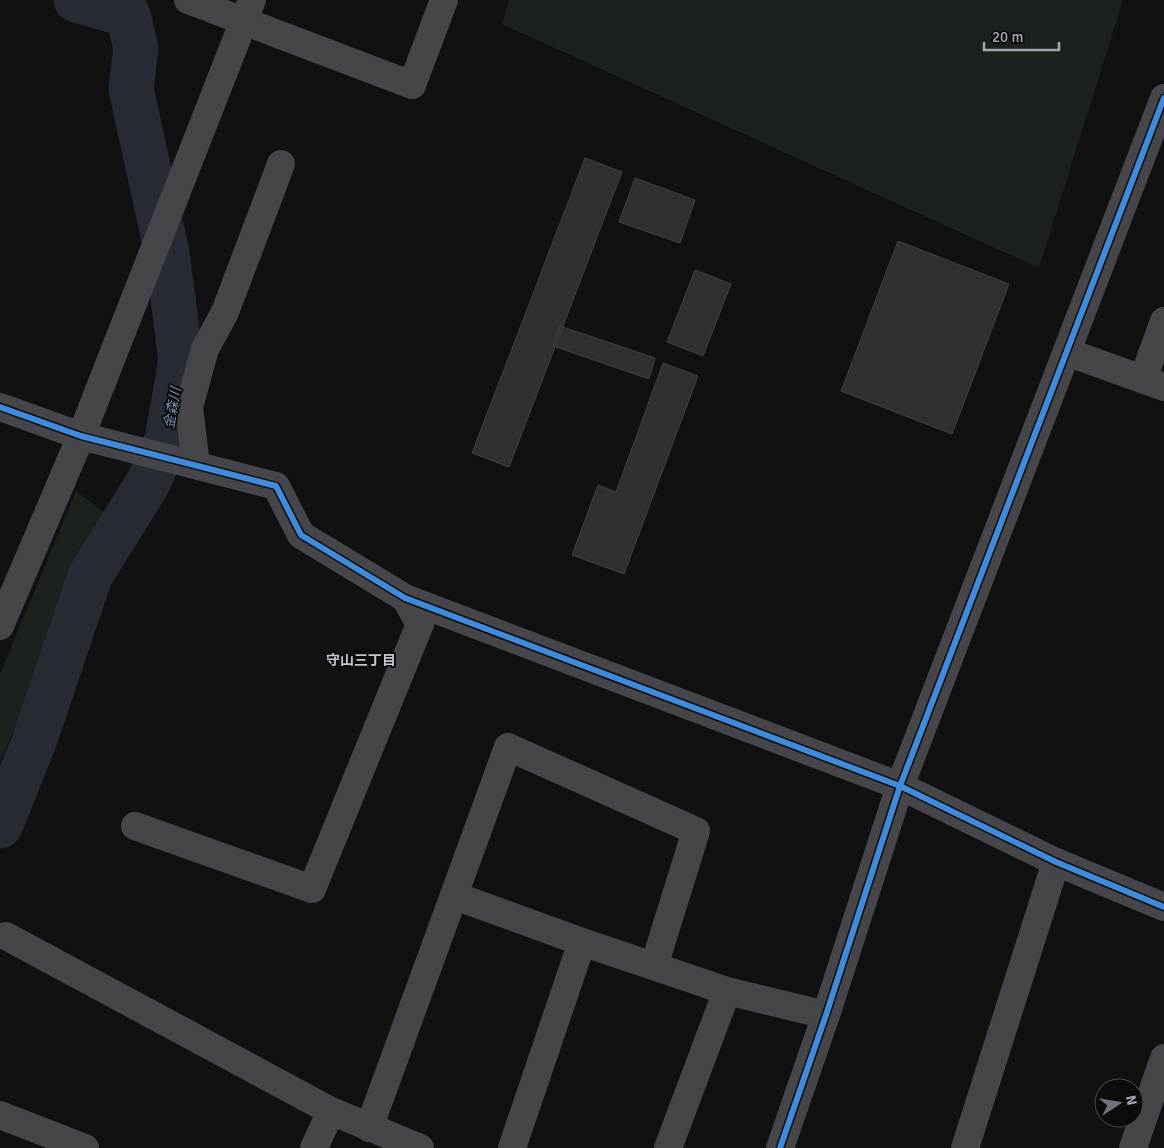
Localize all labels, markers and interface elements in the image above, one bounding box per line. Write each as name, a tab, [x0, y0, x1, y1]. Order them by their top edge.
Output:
scale bar	[984, 20, 1059, 52]
text: 20 m	[992, 28, 1023, 46]
water label: 金森川	[160, 384, 185, 430]
district label: 守山三丁目	[326, 652, 396, 669]
north arrow	[1094, 1078, 1144, 1128]
text: N	[1122, 1094, 1141, 1107]

